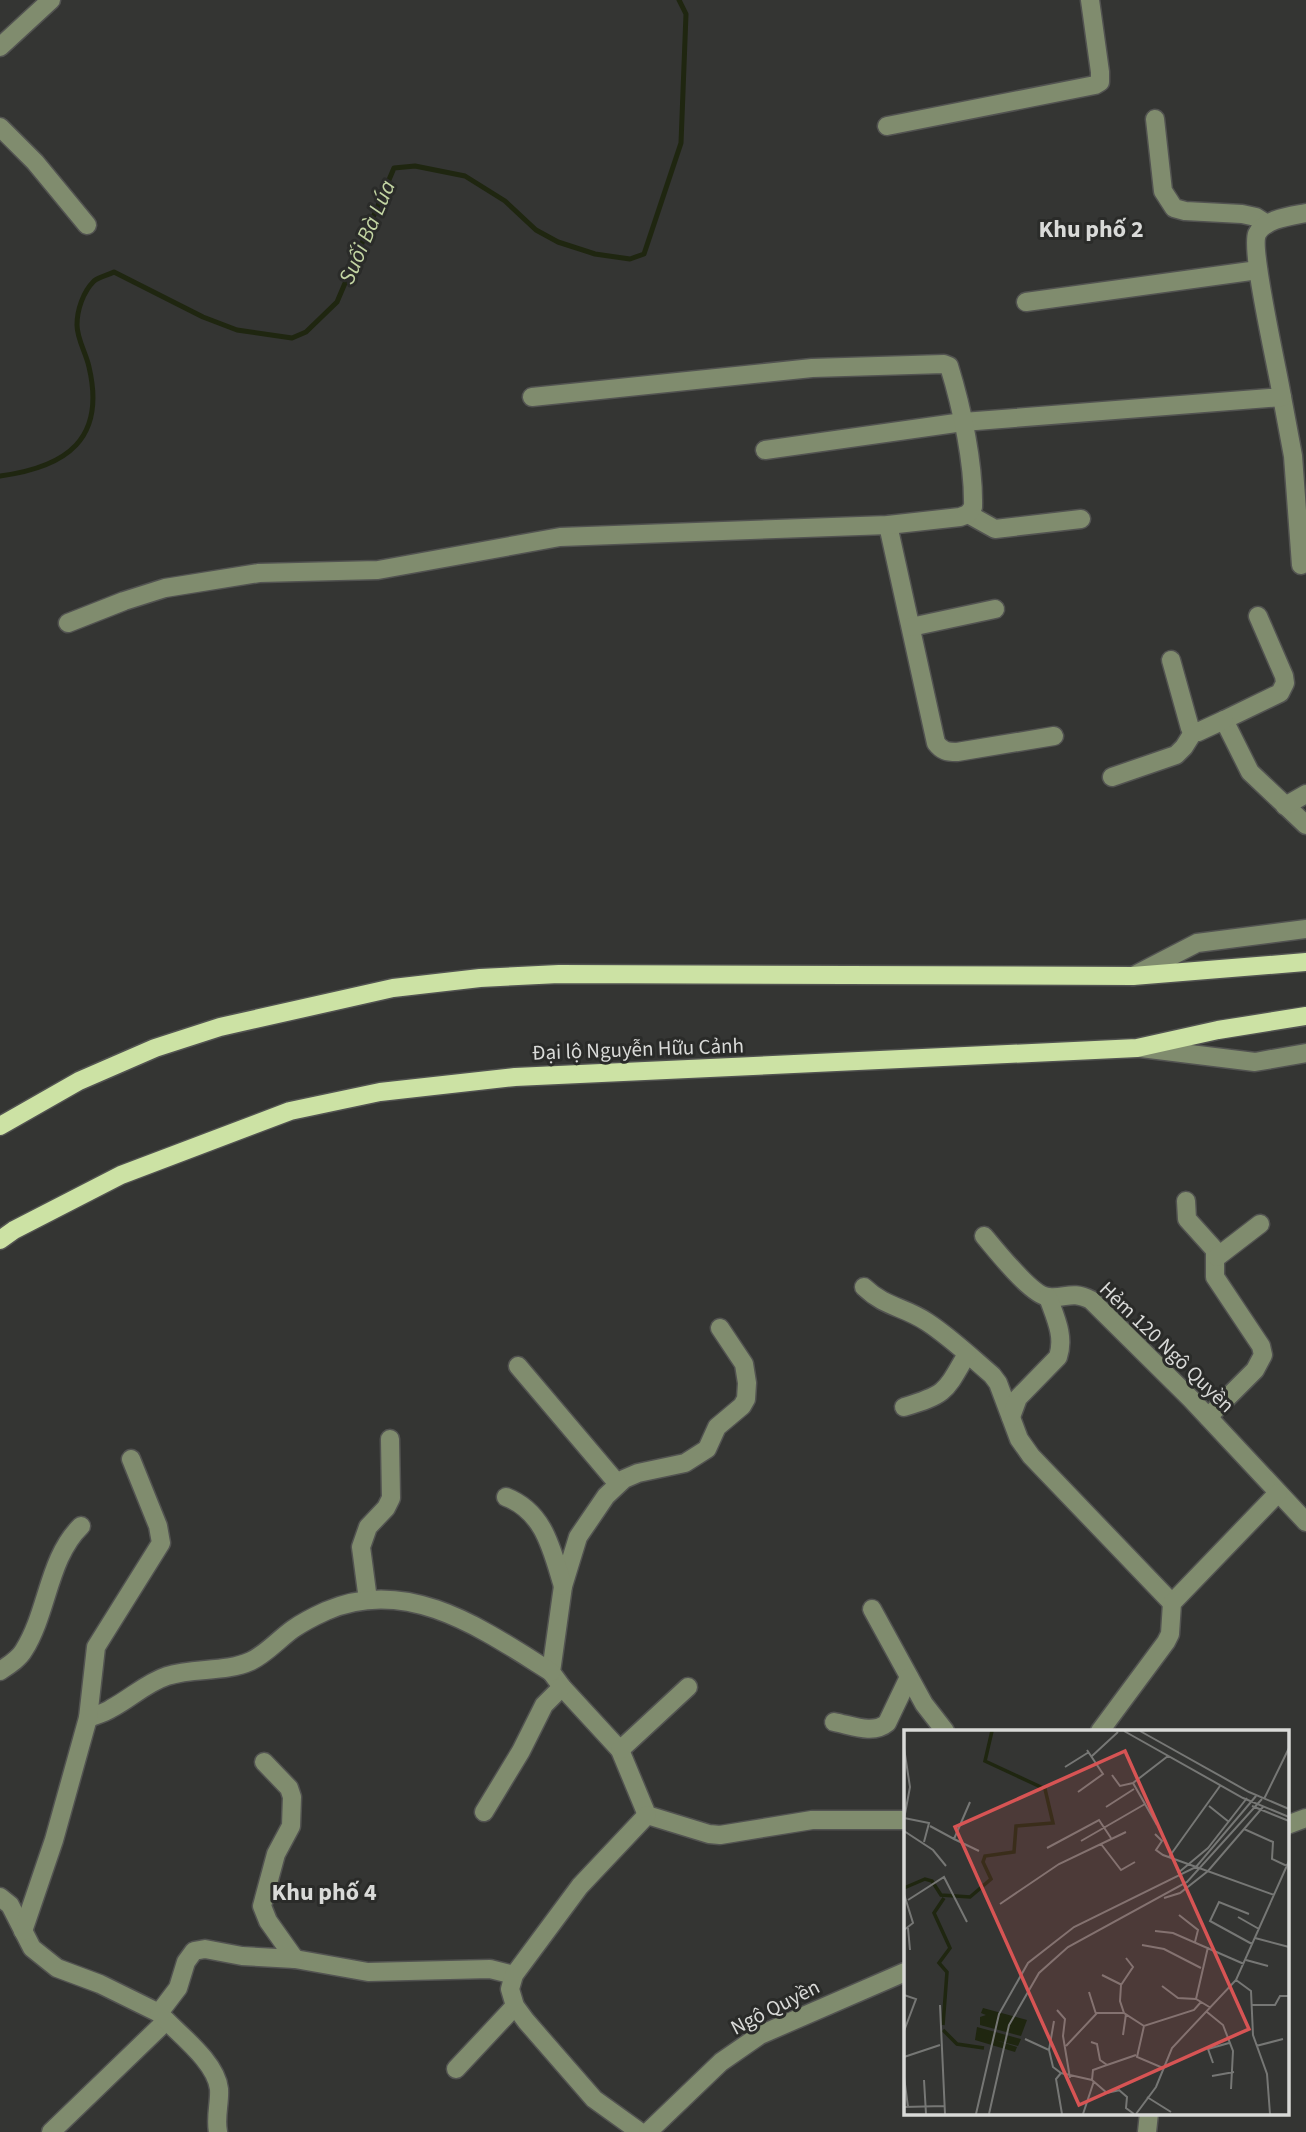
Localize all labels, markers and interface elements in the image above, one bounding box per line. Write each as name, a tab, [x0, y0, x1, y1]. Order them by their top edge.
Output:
water label: Suối Bà Lúa	[330, 175, 404, 289]
district label: Khu phố 2	[1038, 212, 1144, 247]
street label: Đại lộ Nguyễn Hữu Cảnh	[532, 1030, 744, 1068]
street label: Hẻm 120 Ngô Quyền	[1093, 1274, 1241, 1420]
inset map	[904, 1730, 1288, 2114]
district label: Khu phố 4	[271, 1875, 377, 1910]
street label: Ngô Quyền	[725, 1972, 825, 2042]

